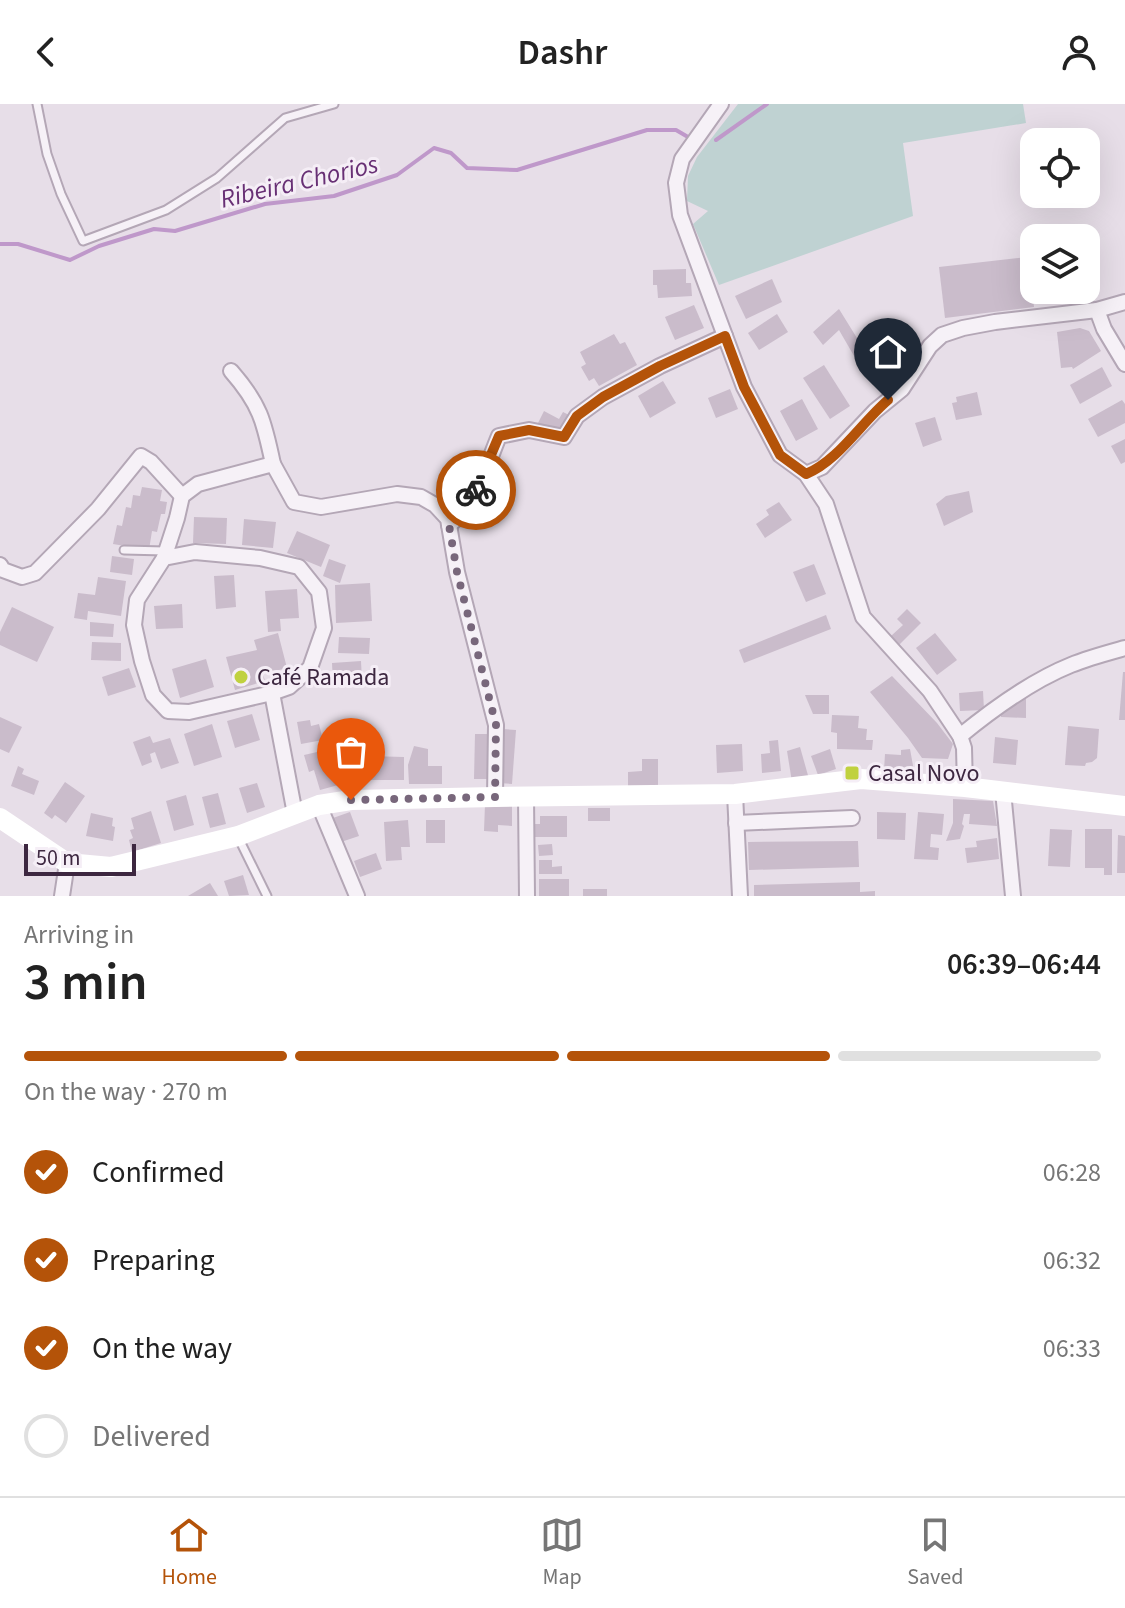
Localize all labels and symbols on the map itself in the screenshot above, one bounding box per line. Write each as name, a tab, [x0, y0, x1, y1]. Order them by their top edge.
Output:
water label: Ribeira Chorios	[216, 145, 382, 218]
pin	[854, 318, 922, 400]
courier	[436, 450, 516, 530]
place label: Café Ramada	[257, 660, 389, 695]
marker: Café Ramada	[232, 668, 250, 686]
pin	[317, 718, 385, 800]
place label: Casal Novo	[868, 756, 979, 791]
marker: Casal Novo	[843, 764, 861, 782]
scale bar	[24, 840, 136, 876]

